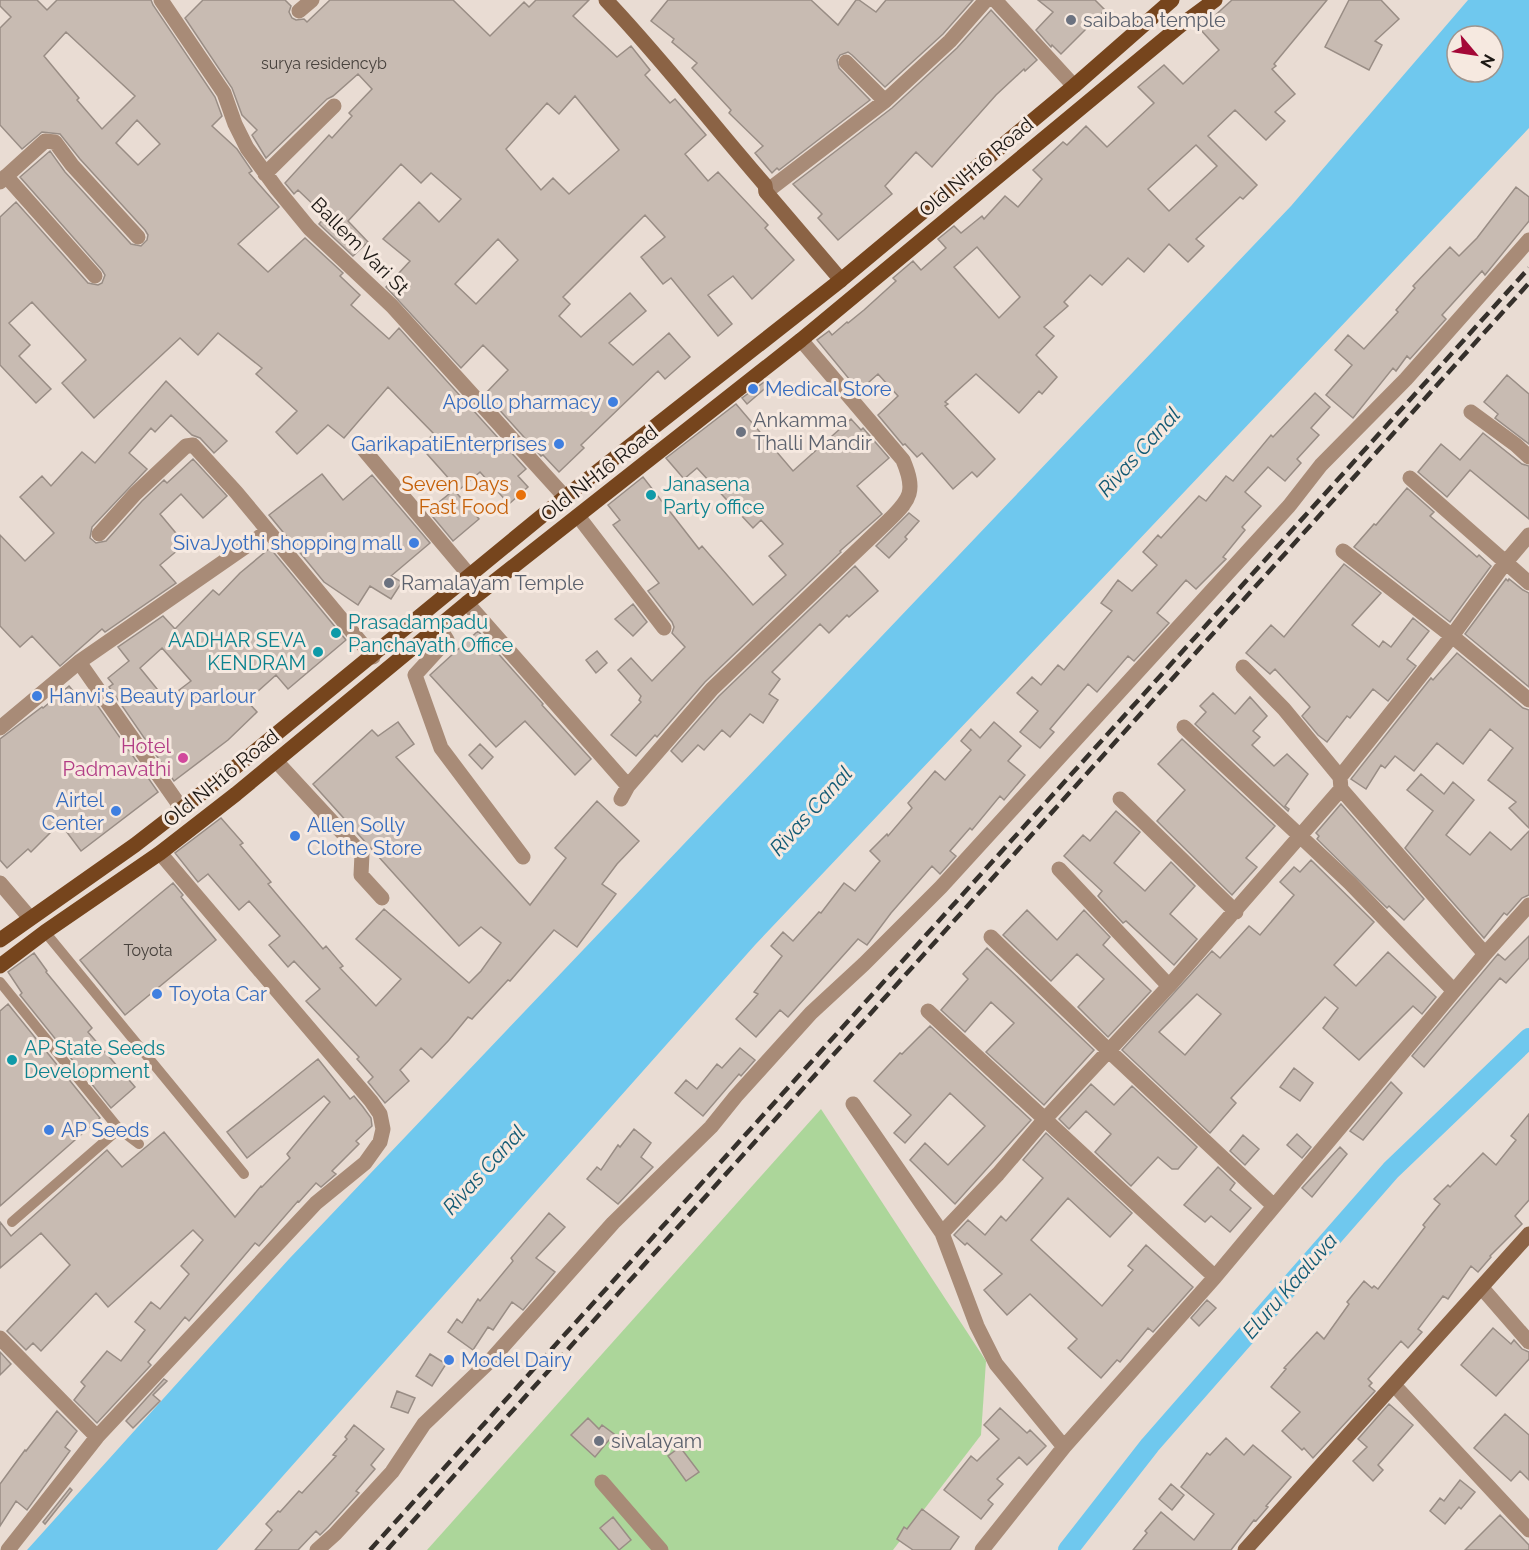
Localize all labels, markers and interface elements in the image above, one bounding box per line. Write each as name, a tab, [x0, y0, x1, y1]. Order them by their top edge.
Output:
place label: saibaba temple	[1083, 8, 1226, 32]
marker: saibaba temple	[1064, 13, 1078, 27]
north arrow	[1445, 24, 1505, 84]
text: N	[1476, 51, 1499, 71]
house number: surya residencyb	[261, 54, 387, 73]
street label: Old NH16 Road	[914, 112, 1038, 222]
street label: Ballem Vari St	[306, 192, 414, 300]
place label: Medical Store	[765, 377, 892, 401]
marker: Medical Store	[746, 382, 760, 396]
place label: Apollo pharmacy	[443, 390, 601, 414]
marker: Apollo pharmacy	[606, 395, 620, 409]
water label: Rivas Canal	[1092, 402, 1185, 501]
place label: Ankamma Thalli Mandir	[753, 408, 872, 455]
street label: Old NH16 Road	[536, 420, 662, 526]
marker: Ankamma Thalli Mandir	[734, 425, 748, 439]
place label: GarikapatiEnterprises	[351, 432, 547, 456]
marker: GarikapatiEnterprises	[552, 437, 566, 451]
place label: Seven Days Fast Food	[402, 472, 509, 519]
place label: Janasena Party office	[663, 472, 765, 519]
marker: Seven Days Fast Food	[514, 488, 528, 502]
marker: Janasena Party office	[644, 488, 658, 502]
place label: SivaJyothi shopping mall	[173, 531, 403, 555]
marker: SivaJyothi shopping mall	[407, 536, 421, 550]
place label: Ramalayam Temple	[401, 571, 584, 595]
marker: Ramalayam Temple	[382, 576, 396, 590]
place label: Prasadampadu Panchayath Office	[348, 610, 514, 657]
marker: Prasadampadu Panchayath Office	[329, 626, 343, 640]
place label: AADHAR SEVA KENDRAM	[168, 628, 306, 675]
marker: AADHAR SEVA KENDRAM	[311, 645, 325, 659]
place label: Hanvi's Beauty parlour	[49, 684, 256, 708]
marker: Hanvi's Beauty parlour	[30, 689, 44, 703]
street label: Old NH16 Road	[158, 724, 284, 832]
place label: Hotel Padmavathi	[62, 734, 172, 781]
marker: Hotel Padmavathi	[176, 751, 190, 765]
water label: Rivas Canal	[764, 761, 857, 860]
place label: Airtel Center	[42, 788, 105, 835]
marker: Airtel Center	[109, 804, 123, 818]
place label: Allen Solly Clothe Store	[307, 813, 422, 860]
marker: Allen Solly Clothe Store	[288, 829, 302, 843]
house number: Toyota	[123, 941, 173, 960]
place label: Toyota Car	[169, 982, 267, 1006]
marker: Toyota Car	[150, 987, 164, 1001]
place label: AP State Seeds Development	[24, 1036, 165, 1083]
marker: AP State Seeds Development	[5, 1053, 19, 1067]
place label: AP Seeds	[61, 1118, 149, 1142]
water label: Rivas Canal	[437, 1120, 530, 1219]
marker: AP Seeds	[42, 1123, 56, 1137]
water label: Eluru Kaaluva	[1237, 1228, 1342, 1344]
place label: Model Dairy	[461, 1348, 572, 1372]
marker: Model Dairy	[442, 1353, 456, 1367]
place label: sivalayam	[611, 1429, 702, 1453]
marker: sivalayam	[592, 1434, 606, 1448]

